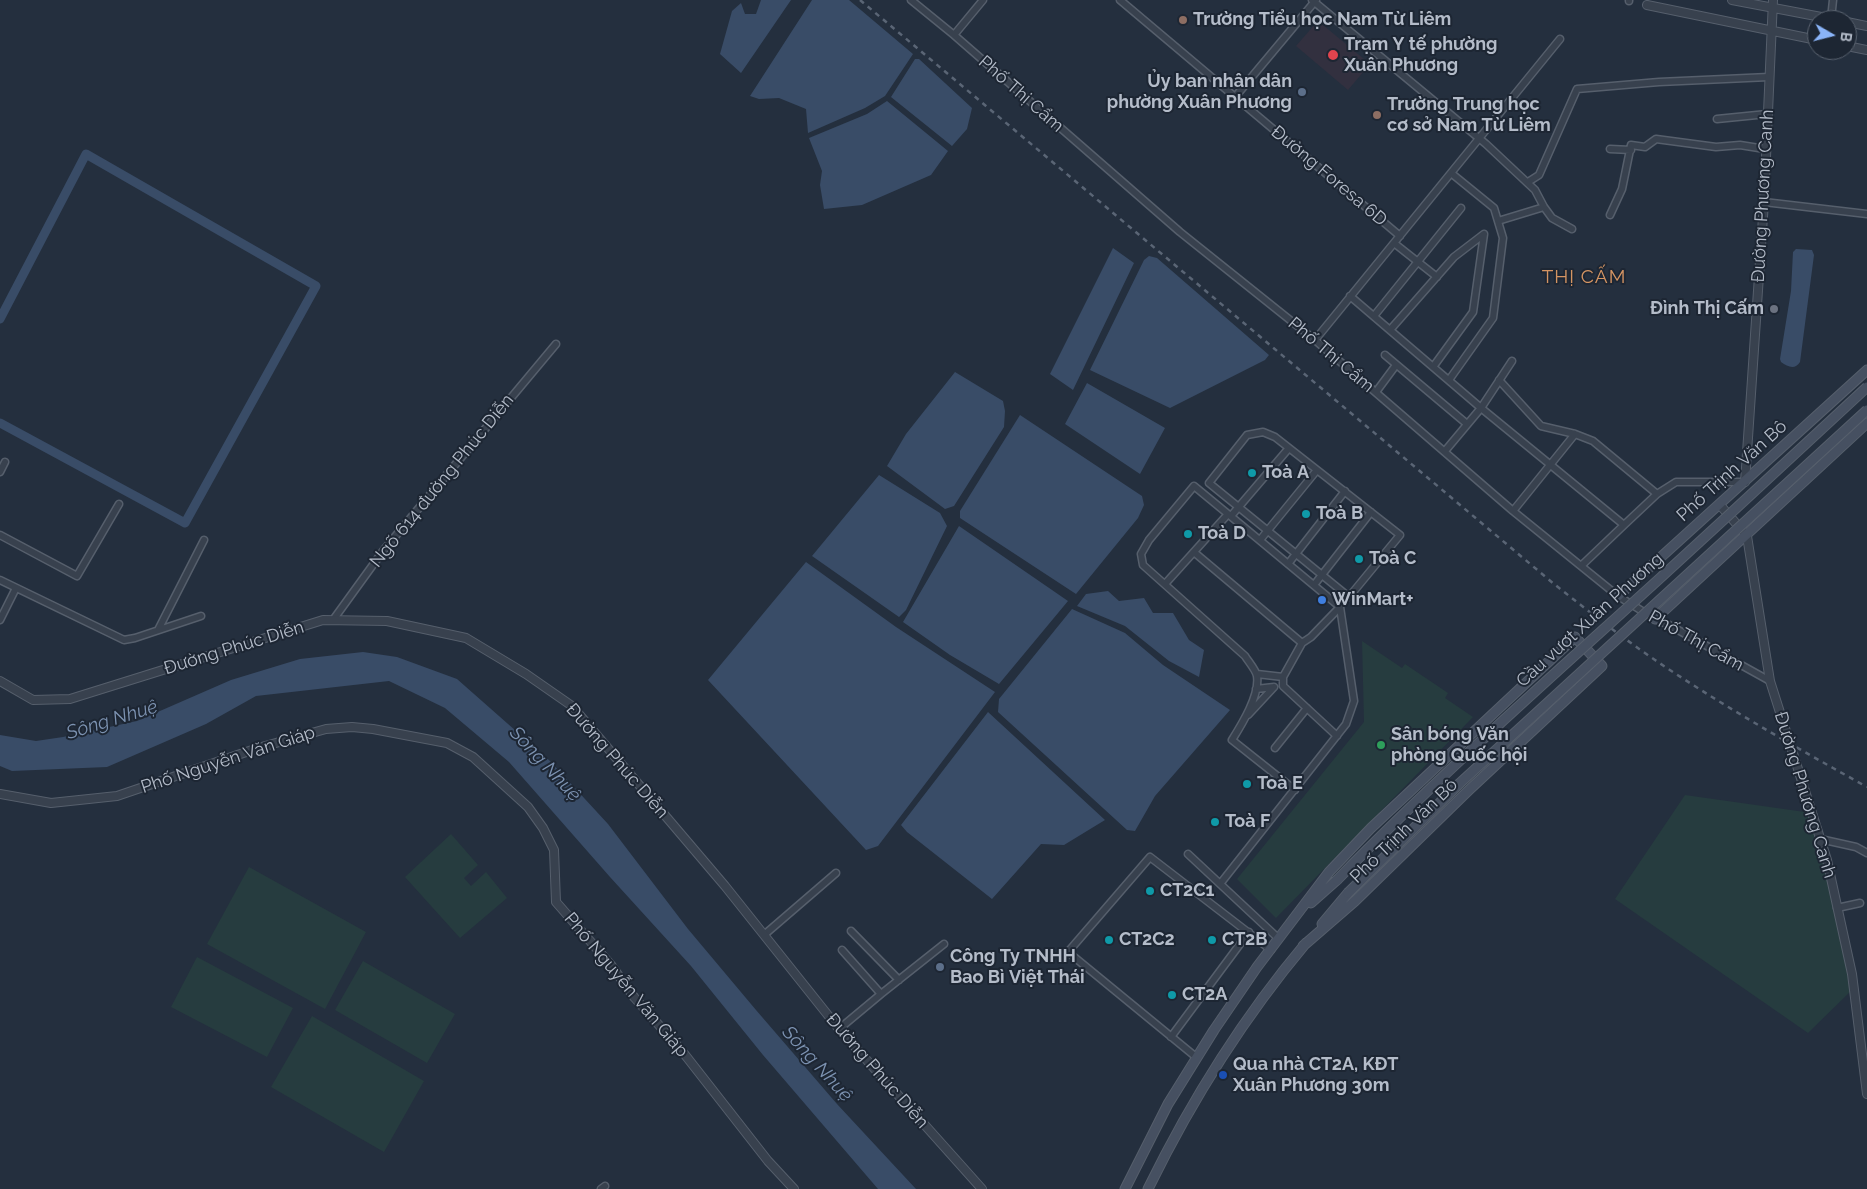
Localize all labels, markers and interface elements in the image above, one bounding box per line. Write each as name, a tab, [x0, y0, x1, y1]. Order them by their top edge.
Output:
place label: Trường Tiểu học Nam Từ Liêm	[1193, 9, 1451, 31]
north arrow	[1807, 10, 1857, 60]
marker: Trường Tiểu học Nam Từ Liêm	[1177, 14, 1189, 26]
text: B	[1837, 31, 1854, 43]
place label: Trạm Y tế phường Xuân Phương	[1344, 34, 1497, 76]
marker: Trạm Y tế phường Xuân Phương	[1326, 48, 1340, 62]
street label: Phố Thị Cẩm	[974, 51, 1068, 137]
place label: Ủy ban nhân dân phường Xuân Phương	[1107, 71, 1292, 114]
marker: Ủy ban nhân dân phường Xuân Phương	[1296, 86, 1308, 98]
place label: Trường Trung học cơ sở Nam Từ Liêm	[1387, 94, 1551, 136]
marker: Trường Trung học cơ sở Nam Từ Liêm	[1371, 109, 1383, 121]
street label: Đường Phương Canh	[1748, 109, 1778, 283]
street label: Đường Foresa 6D	[1267, 121, 1391, 231]
district label: THỊ CẤM	[1541, 266, 1627, 288]
place label: Đình Thị Cấm	[1650, 298, 1764, 320]
marker: Đình Thị Cấm	[1768, 303, 1780, 315]
street label: Phố Thị Cẩm	[1284, 313, 1378, 397]
street label: Ngõ 614 đường Phúc Diễn	[365, 390, 519, 572]
street label: Phố Trịnh Văn Bô	[1672, 416, 1792, 526]
place label: Toà A	[1262, 462, 1309, 484]
marker: Toà A	[1246, 467, 1258, 479]
place label: Toà B	[1316, 503, 1363, 525]
marker: Toà B	[1300, 508, 1312, 520]
place label: Toà D	[1198, 523, 1246, 545]
marker: Toà D	[1182, 528, 1194, 540]
place label: Toà C	[1369, 548, 1416, 570]
street label: Cầu vượt Xuân Phương	[1512, 548, 1668, 692]
marker: Toà C	[1353, 553, 1365, 565]
place label: WinMart+	[1332, 589, 1414, 611]
marker: WinMart+	[1316, 594, 1328, 606]
street label: Phố Thị Cẩm	[1645, 606, 1747, 676]
street label: Đường Phúc Diễn	[161, 616, 307, 680]
water label: Sông Nhuệ	[64, 695, 160, 745]
street label: Đường Phúc Diễn	[561, 699, 673, 823]
street label: Đường Phương Canh	[1769, 709, 1841, 881]
street label: Phố Nguyễn Văn Giáp	[138, 722, 318, 798]
water label: Sông Nhuệ	[505, 722, 585, 806]
place label: Sân bóng Văn phòng Quốc hội	[1391, 724, 1527, 766]
marker: Sân bóng Văn phòng Quốc hội	[1375, 739, 1387, 751]
place label: Toà E	[1257, 773, 1303, 795]
street label: Phố Trịnh Văn Bô	[1346, 774, 1462, 888]
marker: Toà E	[1241, 778, 1253, 790]
place label: Toà F	[1225, 811, 1270, 833]
marker: Toà F	[1209, 816, 1221, 828]
place label: CT2C1	[1160, 880, 1214, 902]
marker: CT2C1	[1144, 885, 1156, 897]
street label: Phố Nguyễn Văn Giáp	[559, 908, 693, 1062]
place label: CT2C2	[1119, 929, 1175, 951]
place label: CT2B	[1222, 929, 1267, 951]
marker: CT2C2	[1103, 934, 1115, 946]
marker: CT2B	[1206, 934, 1218, 946]
place label: Công Ty TNHH Bao Bì Việt Thái	[950, 946, 1085, 989]
marker: Công Ty TNHH Bao Bì Việt Thái	[934, 961, 946, 973]
place label: CT2A	[1182, 984, 1227, 1006]
marker: CT2A	[1166, 989, 1178, 1001]
street label: Đường Phúc Diễn	[821, 1009, 933, 1133]
water label: Sông Nhuệ	[777, 1021, 857, 1107]
place label: Qua nhà CT2A, KĐT Xuân Phương 30m	[1233, 1054, 1398, 1096]
marker: Qua nhà CT2A, KĐT Xuân Phương 30m	[1217, 1069, 1229, 1081]

